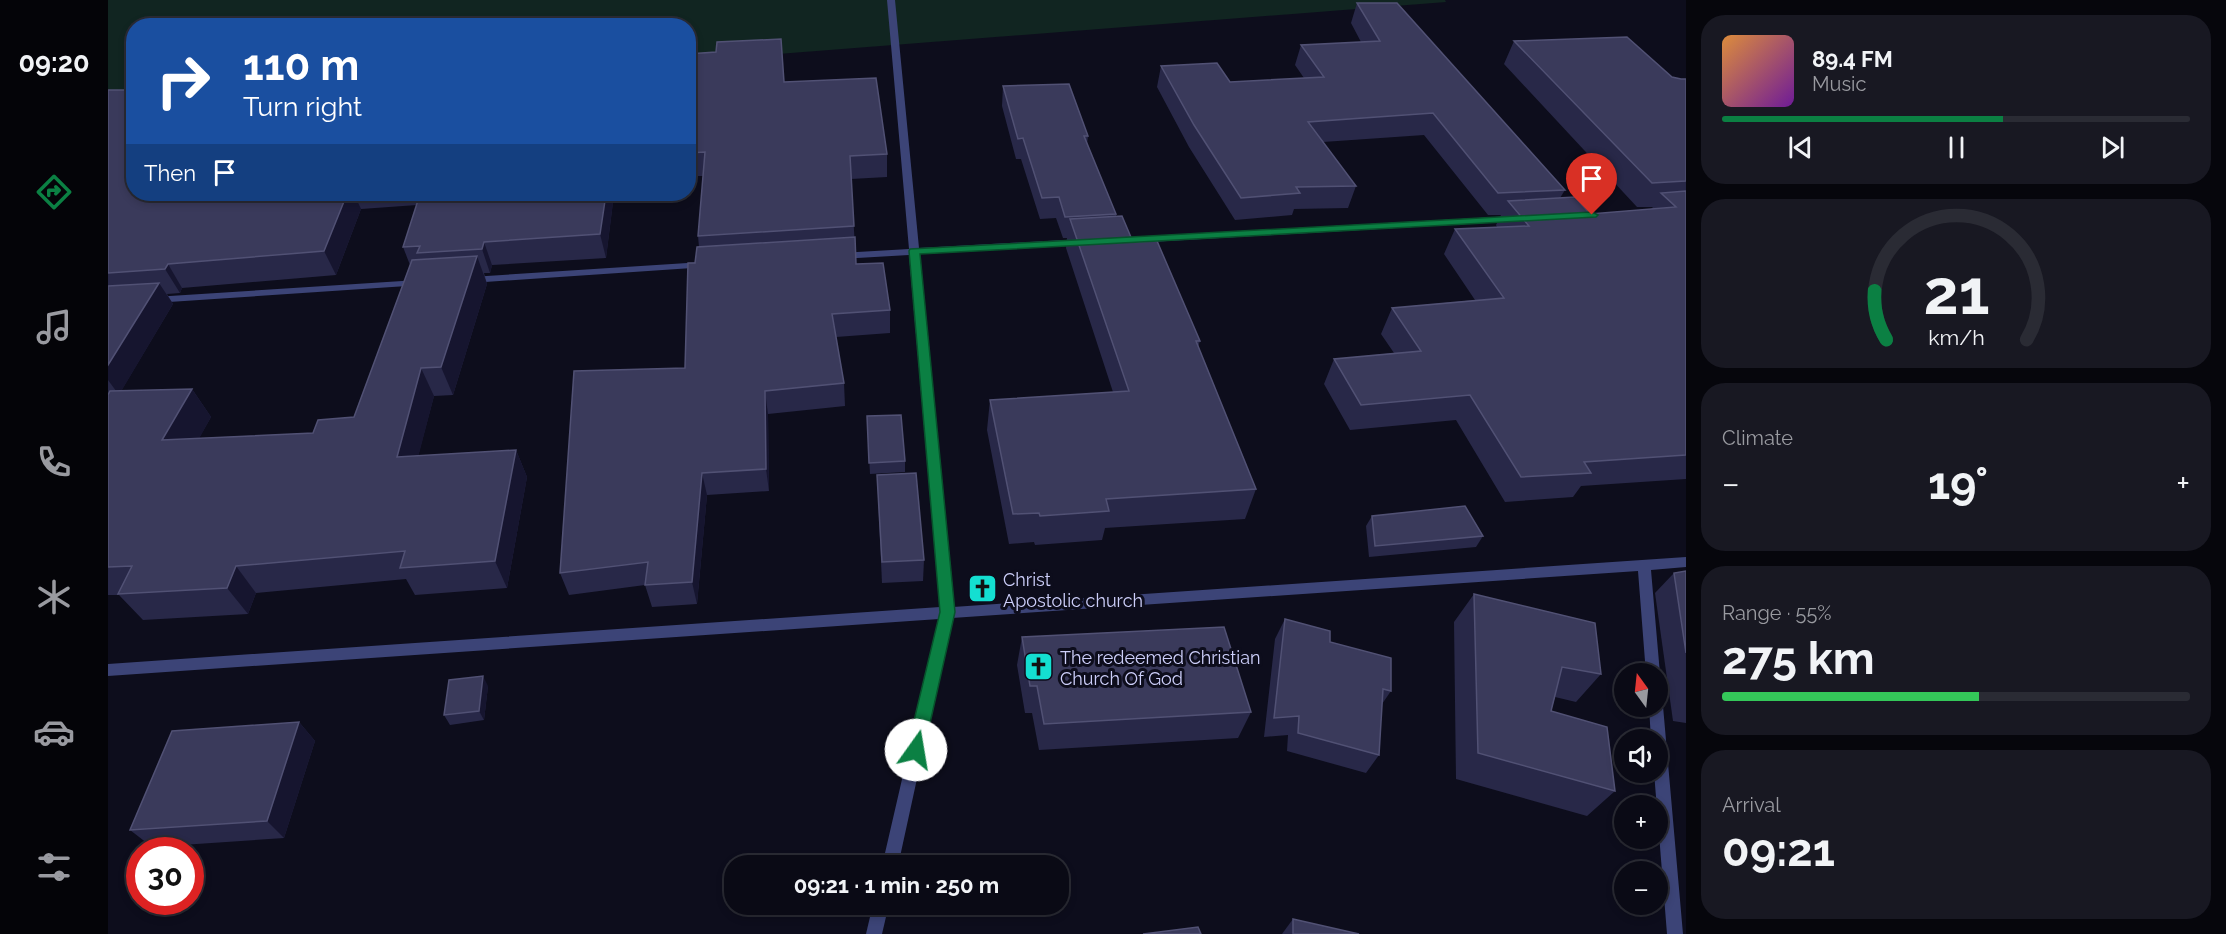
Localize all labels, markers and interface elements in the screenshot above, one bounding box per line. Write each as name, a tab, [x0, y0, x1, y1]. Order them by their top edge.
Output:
text: 110 m	[243, 41, 359, 90]
icon: right	[144, 42, 222, 120]
text: 89.4 FM	[1812, 46, 1893, 72]
text: 09:20	[19, 47, 89, 78]
text: Music	[1812, 72, 1866, 96]
text: Turn right	[243, 91, 362, 122]
icon: previous	[1784, 131, 1817, 164]
icon: pause	[1940, 131, 1973, 164]
icon: next	[2096, 131, 2129, 164]
pin	[1566, 153, 1617, 215]
icon: arrive	[208, 156, 241, 189]
text: Then	[144, 160, 196, 186]
icon: arrive	[1575, 162, 1608, 195]
icon: directions	[33, 171, 75, 213]
text: 21	[1923, 255, 1989, 329]
icon: music	[33, 306, 75, 348]
text: km/h	[1928, 326, 1984, 351]
text: Climate	[1722, 426, 1793, 450]
icon: phone	[33, 441, 75, 483]
text: 19°	[1928, 457, 1988, 510]
text: −	[1722, 464, 1740, 503]
text: +	[2176, 464, 2190, 503]
place label: Christ Apostolic church	[1003, 569, 1143, 611]
church icon: Christ Apostolic church	[966, 573, 998, 605]
icon: climate	[33, 576, 75, 618]
text: Range · 55%	[1722, 601, 1832, 625]
text: 275 km	[1722, 632, 1875, 685]
place label: The redeemed Christian Church Of God	[1060, 647, 1260, 689]
church icon: The redeemed Christian Church Of God	[1023, 651, 1055, 683]
north arrow	[1614, 663, 1668, 717]
map controls	[1614, 663, 1668, 915]
icon: car	[33, 711, 75, 753]
position arrow	[884, 718, 948, 782]
button: sound	[1614, 729, 1668, 783]
text: Arrival	[1722, 793, 1781, 817]
button: +	[1614, 795, 1668, 849]
text: 09:21	[1722, 824, 1835, 877]
speed limit sign: 30	[126, 837, 204, 915]
icon: filters	[33, 846, 75, 888]
button: −	[1614, 861, 1668, 915]
text: 09:21 · 1 min · 250 m	[794, 872, 999, 898]

